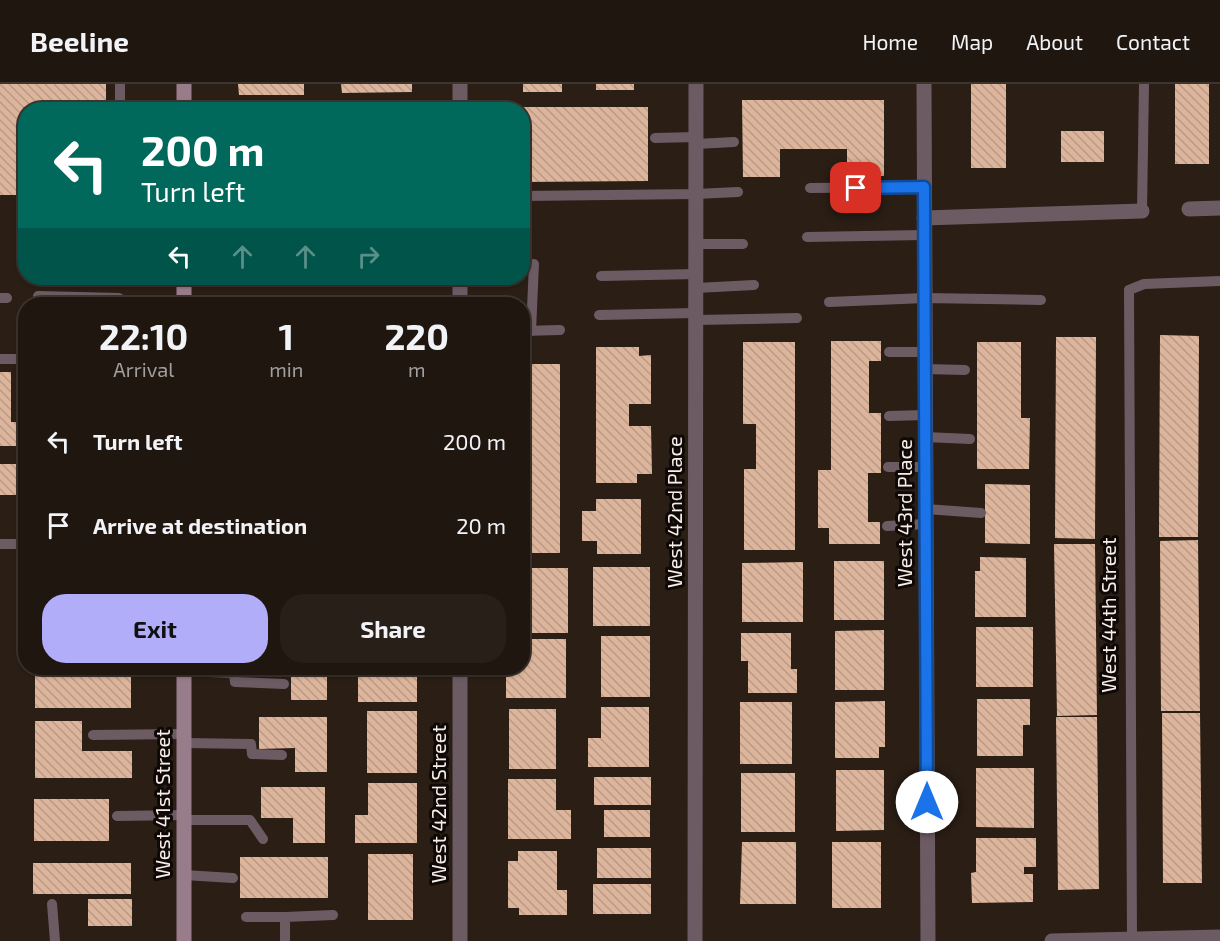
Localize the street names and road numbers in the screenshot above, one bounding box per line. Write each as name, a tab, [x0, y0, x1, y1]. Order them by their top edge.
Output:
street label: West 42nd Place	[662, 436, 686, 588]
street label: West 43rd Place	[892, 439, 916, 587]
street label: West 44th Street	[1096, 537, 1120, 693]
street label: West 42nd Street	[426, 725, 450, 883]
street label: West 41st Street	[150, 729, 174, 879]

